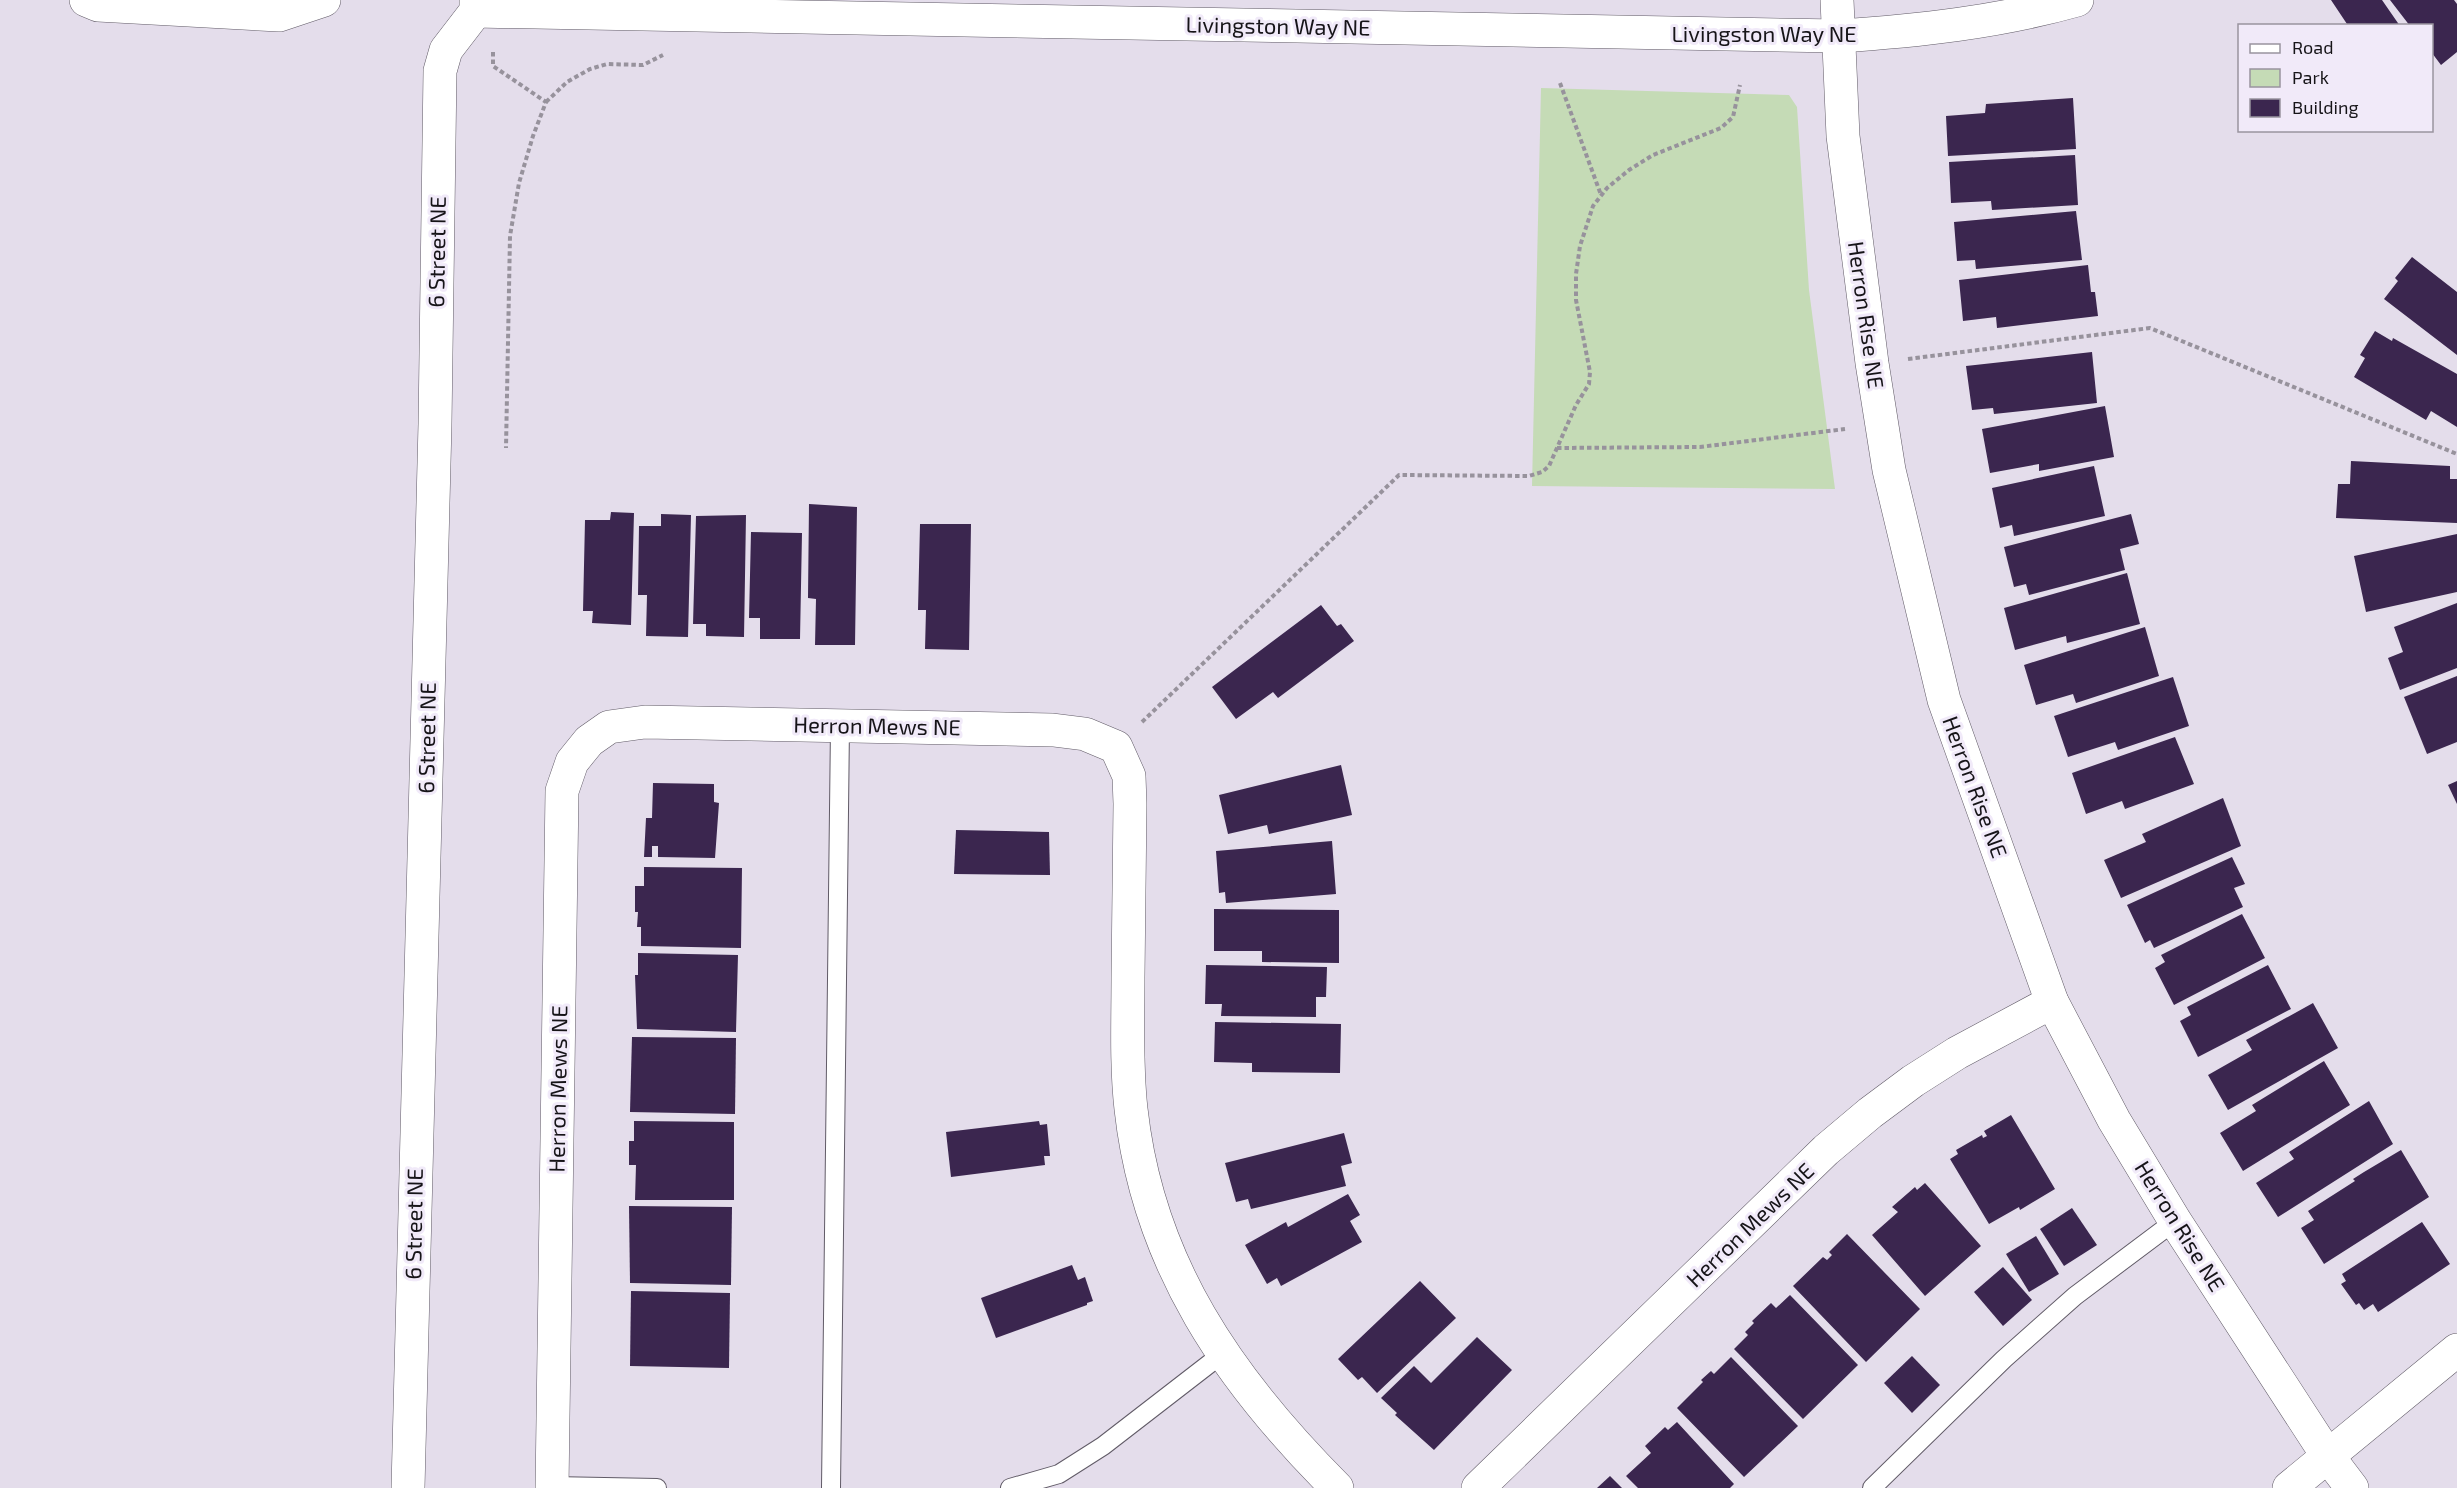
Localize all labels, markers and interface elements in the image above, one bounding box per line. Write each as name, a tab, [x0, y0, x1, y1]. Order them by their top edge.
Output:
street label: Livingston Way NE	[1185, 10, 1371, 40]
street label: Livingston Way NE	[1672, 20, 1856, 46]
legend	[2238, 24, 2433, 132]
text: Road	[2292, 36, 2333, 58]
text: Park	[2292, 66, 2329, 88]
text: Building	[2292, 96, 2359, 118]
street label: 6 Street NE	[422, 196, 450, 308]
street label: Herron Rise NE	[1844, 239, 1890, 390]
street label: 6 Street NE	[412, 682, 440, 794]
street label: Herron Mews NE	[793, 711, 961, 739]
street label: Herron Rise NE	[1938, 712, 2014, 861]
street label: Herron Mews NE	[543, 1005, 571, 1173]
street label: Herron Rise NE	[2130, 1155, 2231, 1295]
street label: Herron Mews NE	[1680, 1157, 1818, 1292]
street label: 6 Street NE	[399, 1168, 427, 1280]

